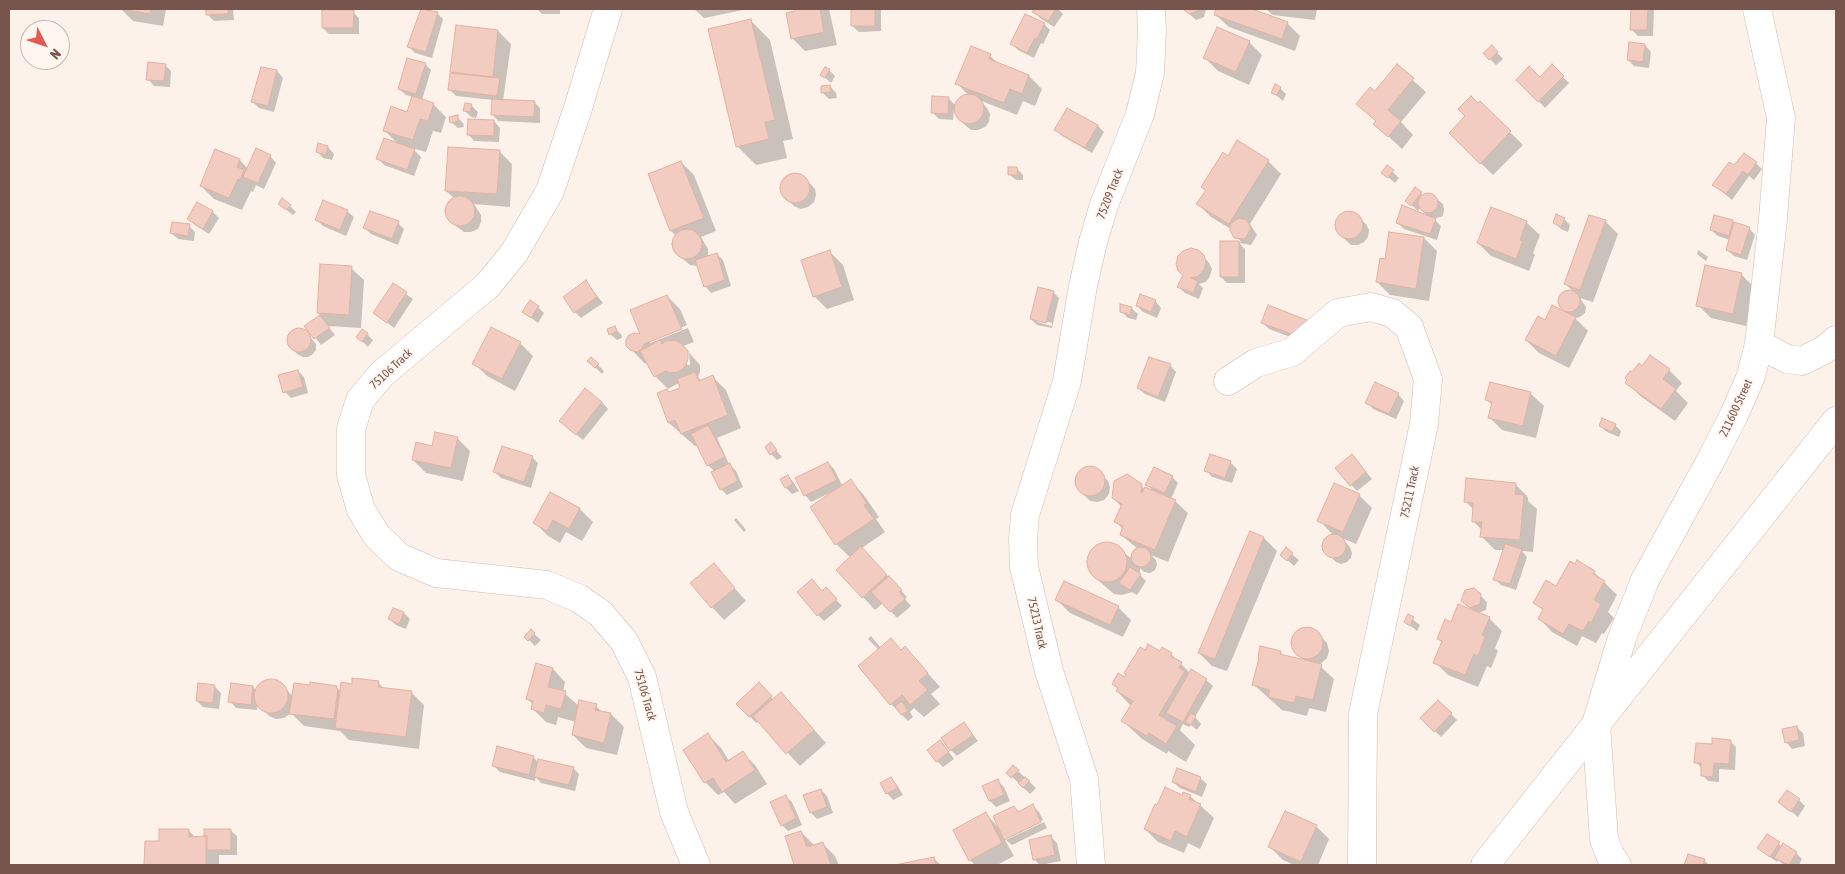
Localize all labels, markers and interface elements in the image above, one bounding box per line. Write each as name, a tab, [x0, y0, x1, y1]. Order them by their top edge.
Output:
north arrow	[20, 20, 70, 70]
text: N	[47, 46, 64, 63]
street label: 75209 Track	[1094, 167, 1126, 221]
street label: 75106 Track	[367, 346, 415, 392]
street label: 211600 Street	[1716, 377, 1756, 439]
street label: 75211 Track	[1397, 465, 1423, 519]
street label: 75213 Track	[1024, 596, 1050, 650]
street label: 75106 Track	[631, 668, 659, 722]

